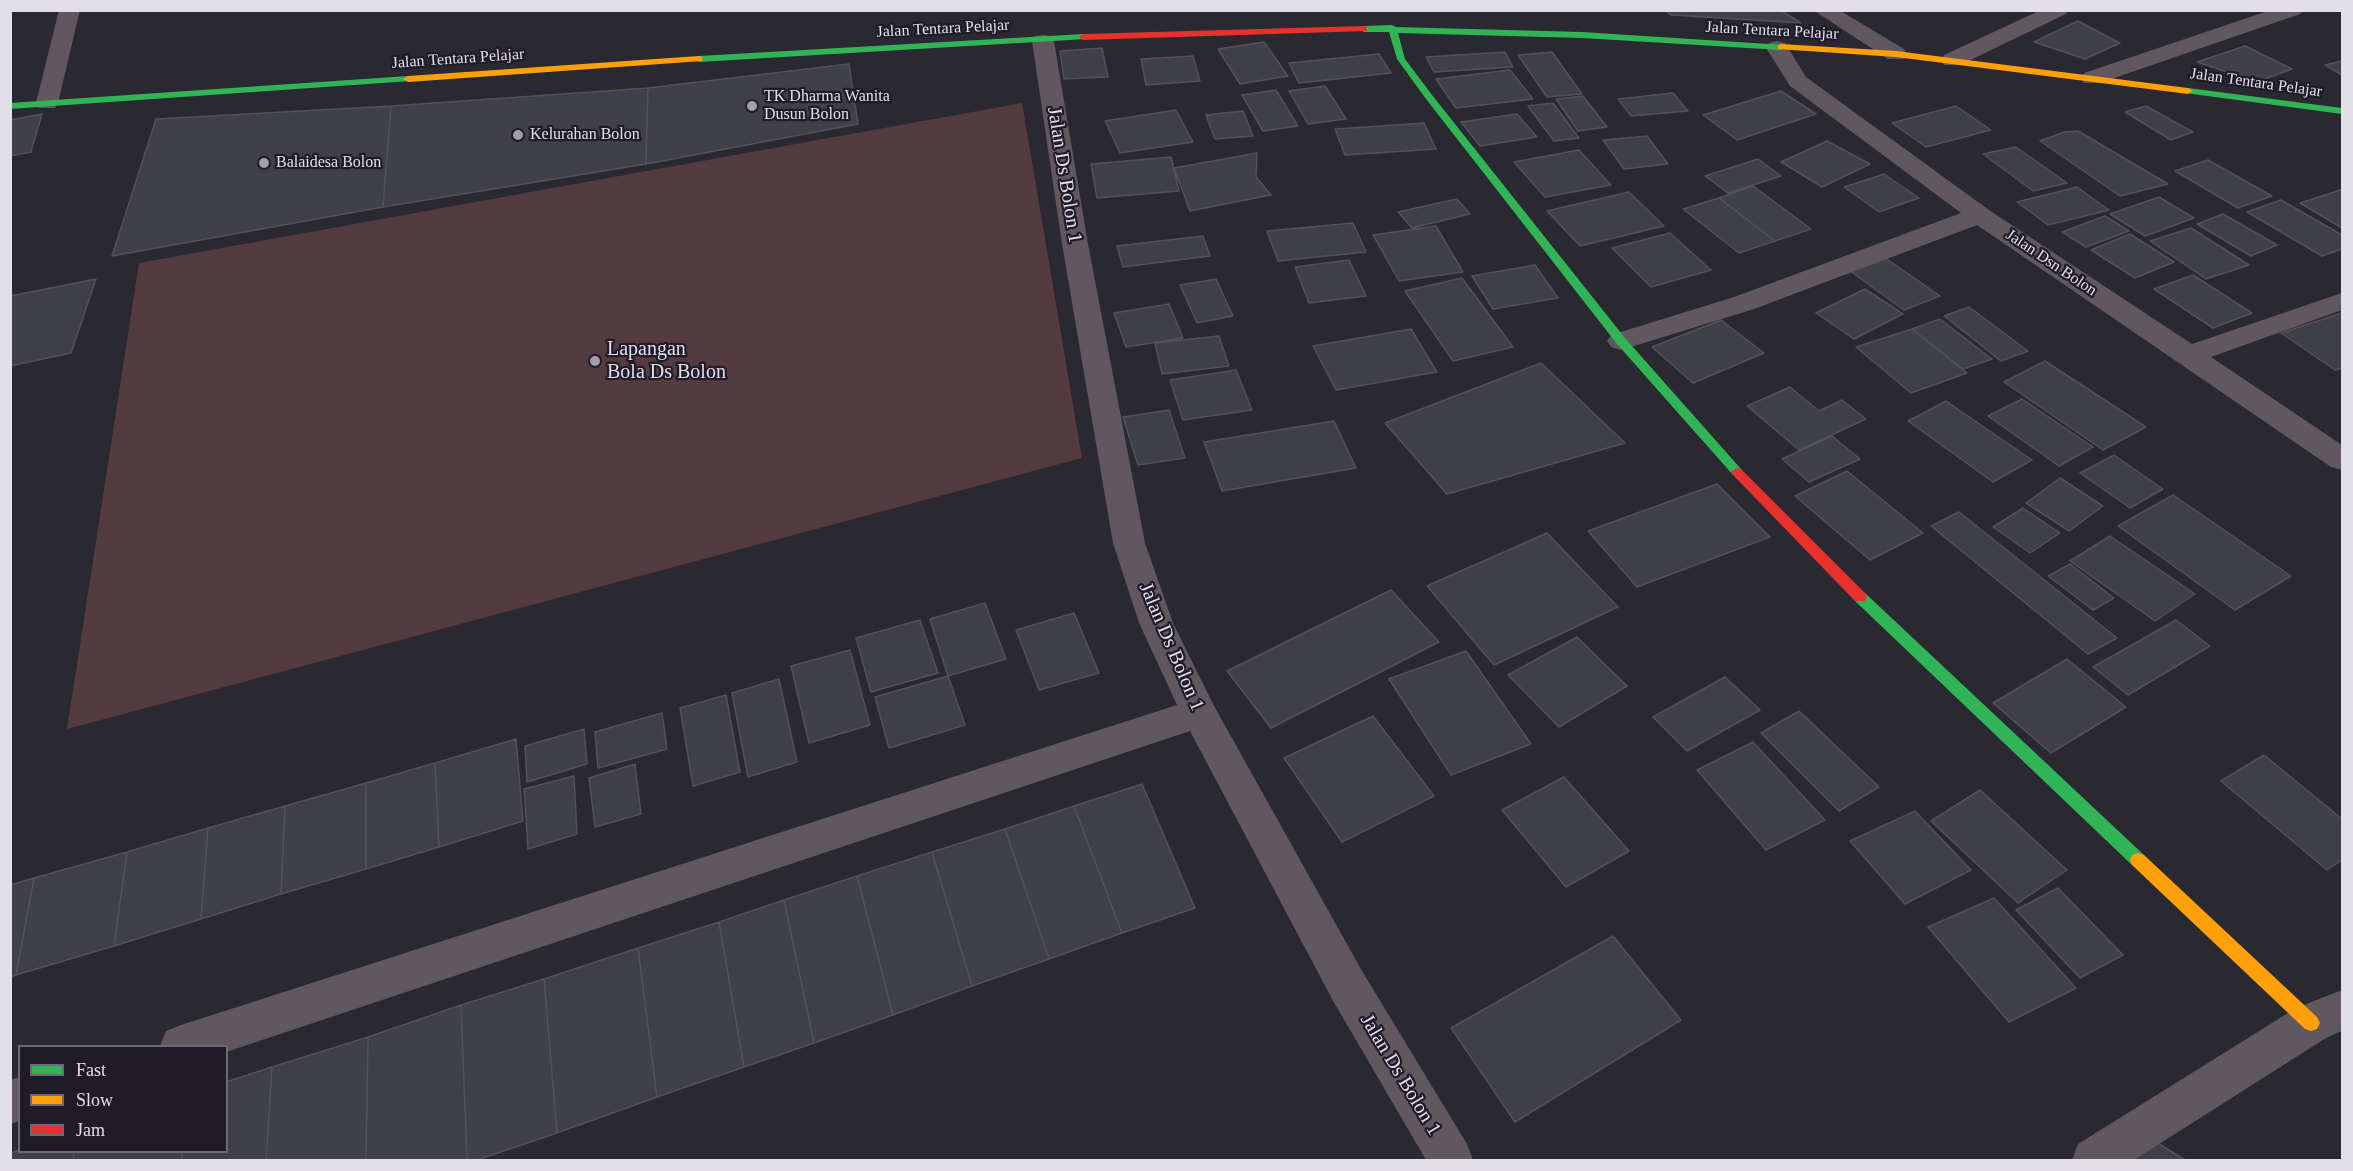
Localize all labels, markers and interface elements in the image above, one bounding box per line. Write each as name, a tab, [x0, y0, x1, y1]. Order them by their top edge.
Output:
street label: Jalan Tentara Pelajar	[876, 16, 1010, 42]
street label: Jalan Tentara Pelajar	[1705, 18, 1839, 44]
street label: Jalan Tentara Pelajar	[391, 45, 525, 73]
street label: Jalan Tentara Pelajar	[2189, 64, 2323, 102]
place label: TK Dharma Wanita Dusun Bolon	[764, 87, 890, 125]
marker: TK Dharma Wanita Dusun Bolon	[745, 99, 759, 113]
street label: Jalan Ds Bolon 1	[1041, 105, 1087, 245]
place label: Kelurahan Bolon	[530, 125, 640, 145]
marker: Kelurahan Bolon	[511, 128, 525, 142]
place label: Balaidesa Bolon	[276, 153, 381, 173]
marker: Balaidesa Bolon	[257, 156, 271, 170]
street label: Jalan Dsn Bolon	[2002, 225, 2100, 301]
place label: Lapangan Bola Ds Bolon	[607, 338, 726, 385]
marker: Lapangan Bola Ds Bolon	[588, 354, 602, 368]
street label: Jalan Ds Bolon 1	[1133, 579, 1209, 715]
street label: Jalan Ds Bolon 1	[1354, 1010, 1446, 1140]
legend	[18, 1045, 228, 1153]
text: Fast	[76, 1060, 106, 1080]
text: Slow	[76, 1090, 113, 1110]
text: Jam	[76, 1120, 105, 1140]

